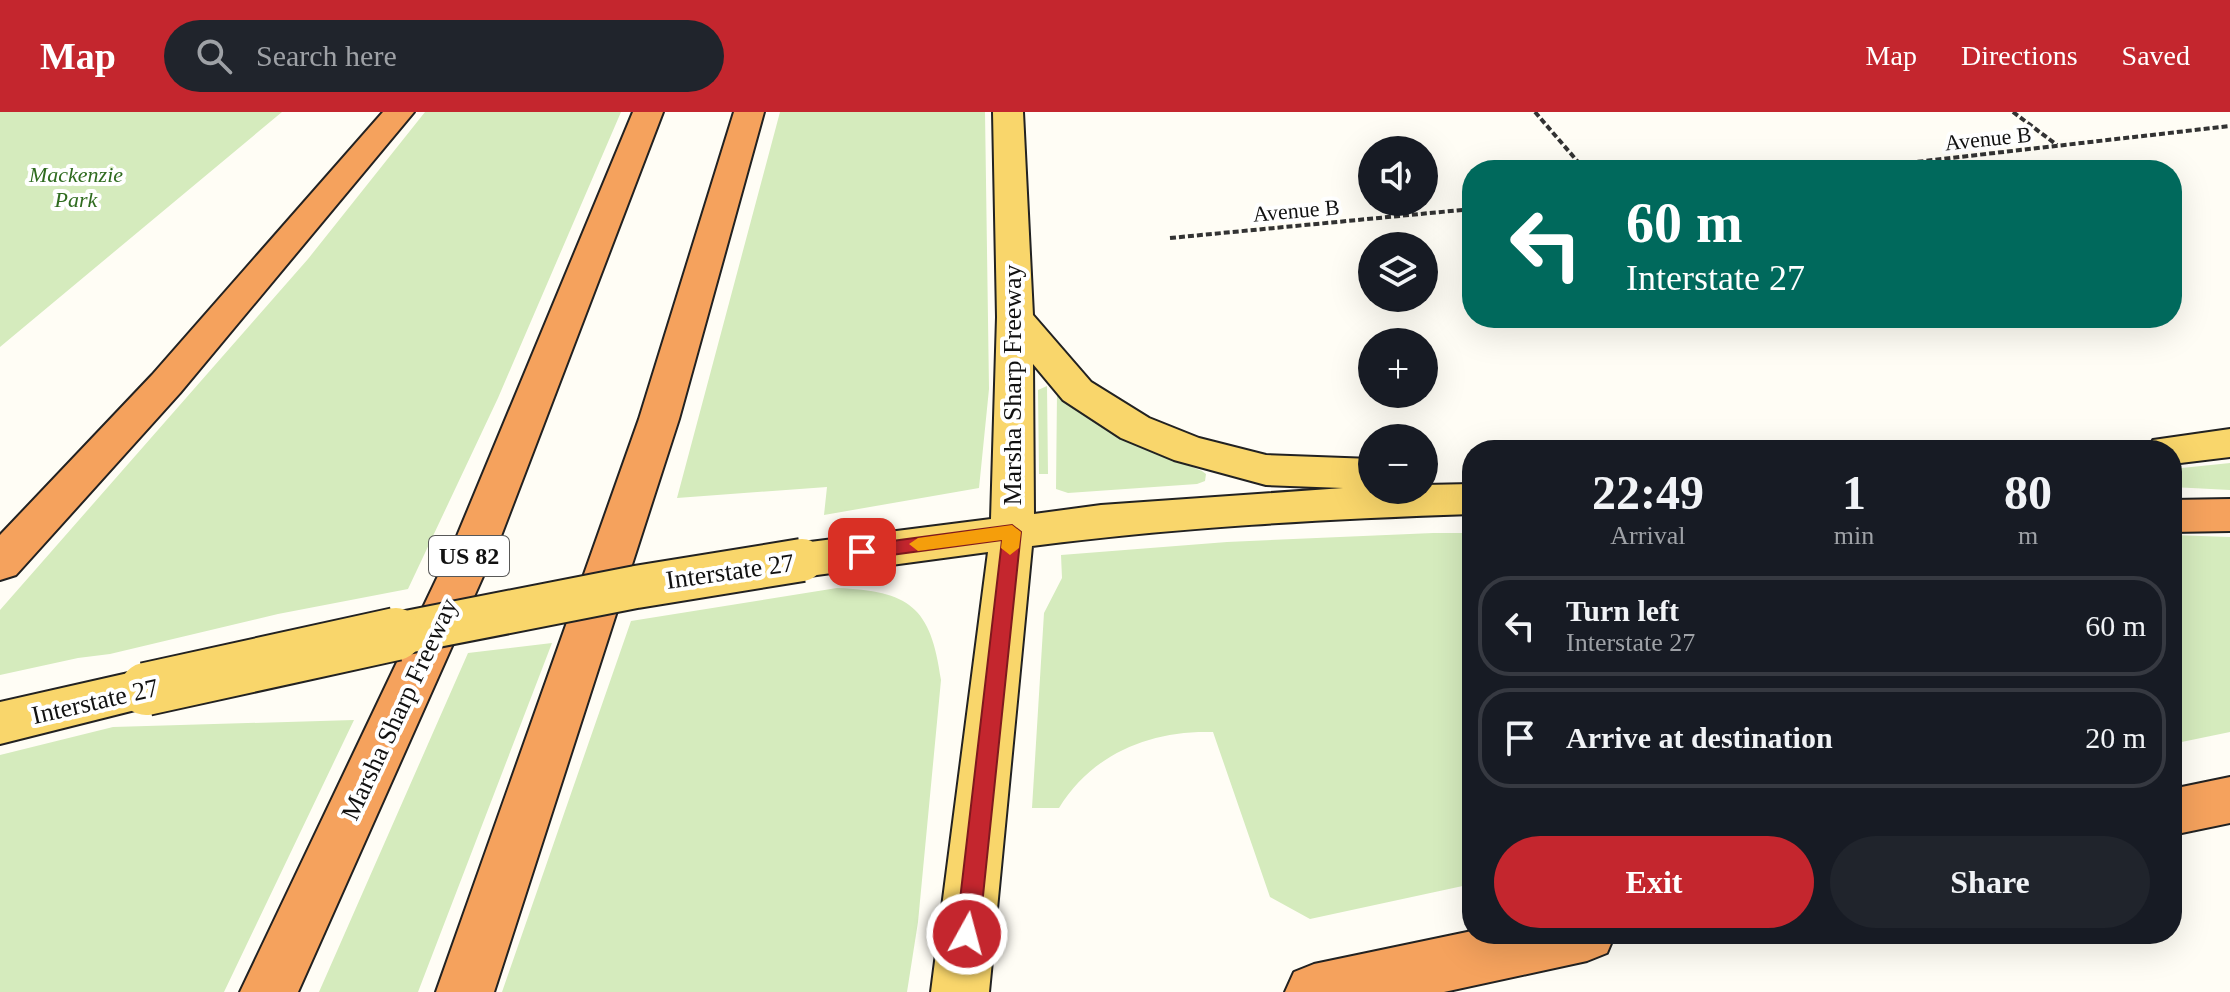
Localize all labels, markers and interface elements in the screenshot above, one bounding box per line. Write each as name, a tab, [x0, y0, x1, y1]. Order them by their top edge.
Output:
search box	[164, 20, 724, 92]
icon: search	[192, 34, 236, 78]
text: Map	[40, 35, 116, 77]
text: Search here	[256, 39, 397, 72]
text: Map	[1866, 40, 1917, 71]
text: Directions	[1961, 40, 2078, 71]
text: Saved	[2122, 40, 2190, 71]
street label: Avenue B	[1943, 122, 2033, 155]
map controls	[1358, 136, 1438, 504]
button: sound	[1358, 136, 1438, 216]
park label: Mackenzie Park	[28, 162, 123, 212]
icon: left	[1494, 192, 1598, 296]
text: 60 m	[1626, 192, 1743, 254]
street label: Avenue B	[1252, 194, 1340, 227]
button: layers	[1358, 232, 1438, 312]
text: Interstate 27	[1626, 258, 1805, 298]
street label: Marsha Sharp Freeway	[998, 264, 1027, 506]
button: +	[1358, 328, 1438, 408]
button: −	[1358, 424, 1438, 504]
text: 22:49	[1592, 466, 1704, 519]
text: 1	[1842, 466, 1866, 519]
text: 80	[2004, 466, 2052, 519]
pin	[828, 518, 896, 586]
text: Arrival	[1610, 521, 1685, 550]
text: min	[1834, 521, 1874, 550]
text: m	[2018, 521, 2038, 550]
icon: arrive	[840, 530, 884, 574]
road number: US 82	[429, 536, 509, 576]
street label: Interstate 27	[664, 548, 796, 595]
street label: Marsha Sharp Freeway	[335, 594, 464, 825]
text: Turn left	[1566, 594, 1679, 627]
icon: left	[1498, 604, 1542, 648]
text: 60 m	[2085, 609, 2146, 642]
text: Interstate 27	[1566, 628, 1695, 657]
street label: Interstate 27	[29, 673, 161, 730]
icon: arrive	[1498, 716, 1542, 760]
text: Arrive at destination	[1566, 721, 1833, 754]
text: 20 m	[2085, 721, 2146, 754]
button: Exit	[1494, 836, 1814, 928]
button: Share	[1830, 836, 2150, 928]
position arrow	[925, 892, 1009, 976]

